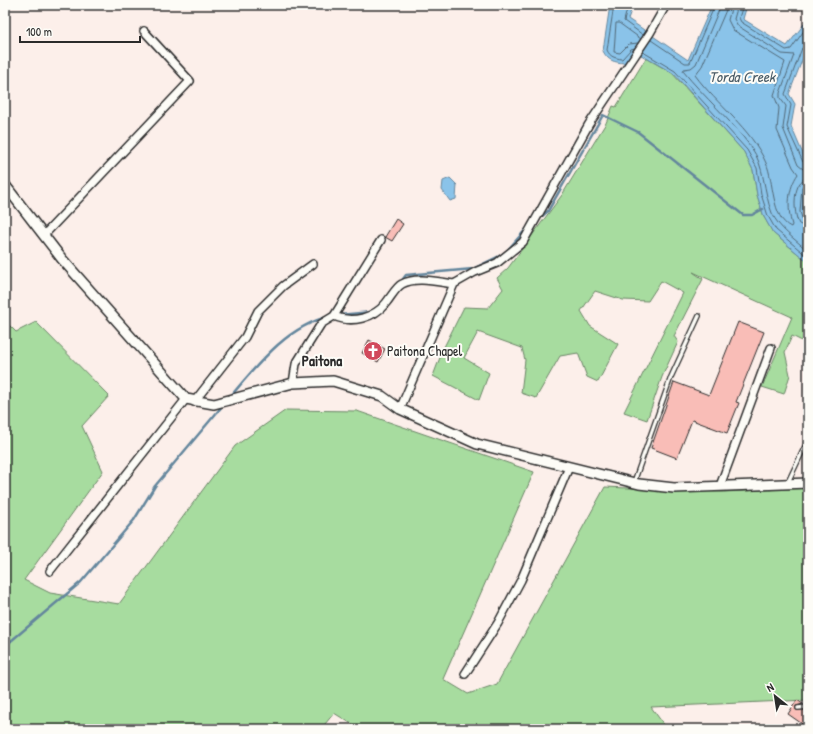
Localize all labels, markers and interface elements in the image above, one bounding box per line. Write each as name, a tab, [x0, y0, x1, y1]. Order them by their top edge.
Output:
scale bar	[20, 18, 140, 44]
text: 100 m	[26, 23, 52, 40]
water label: Torda Creek	[709, 66, 777, 87]
church icon: Paitona Chapel	[362, 340, 384, 362]
place label: Paitona Chapel	[387, 341, 462, 361]
district label: Paitona	[302, 350, 342, 371]
north arrow	[755, 676, 795, 716]
text: N	[764, 680, 776, 695]

